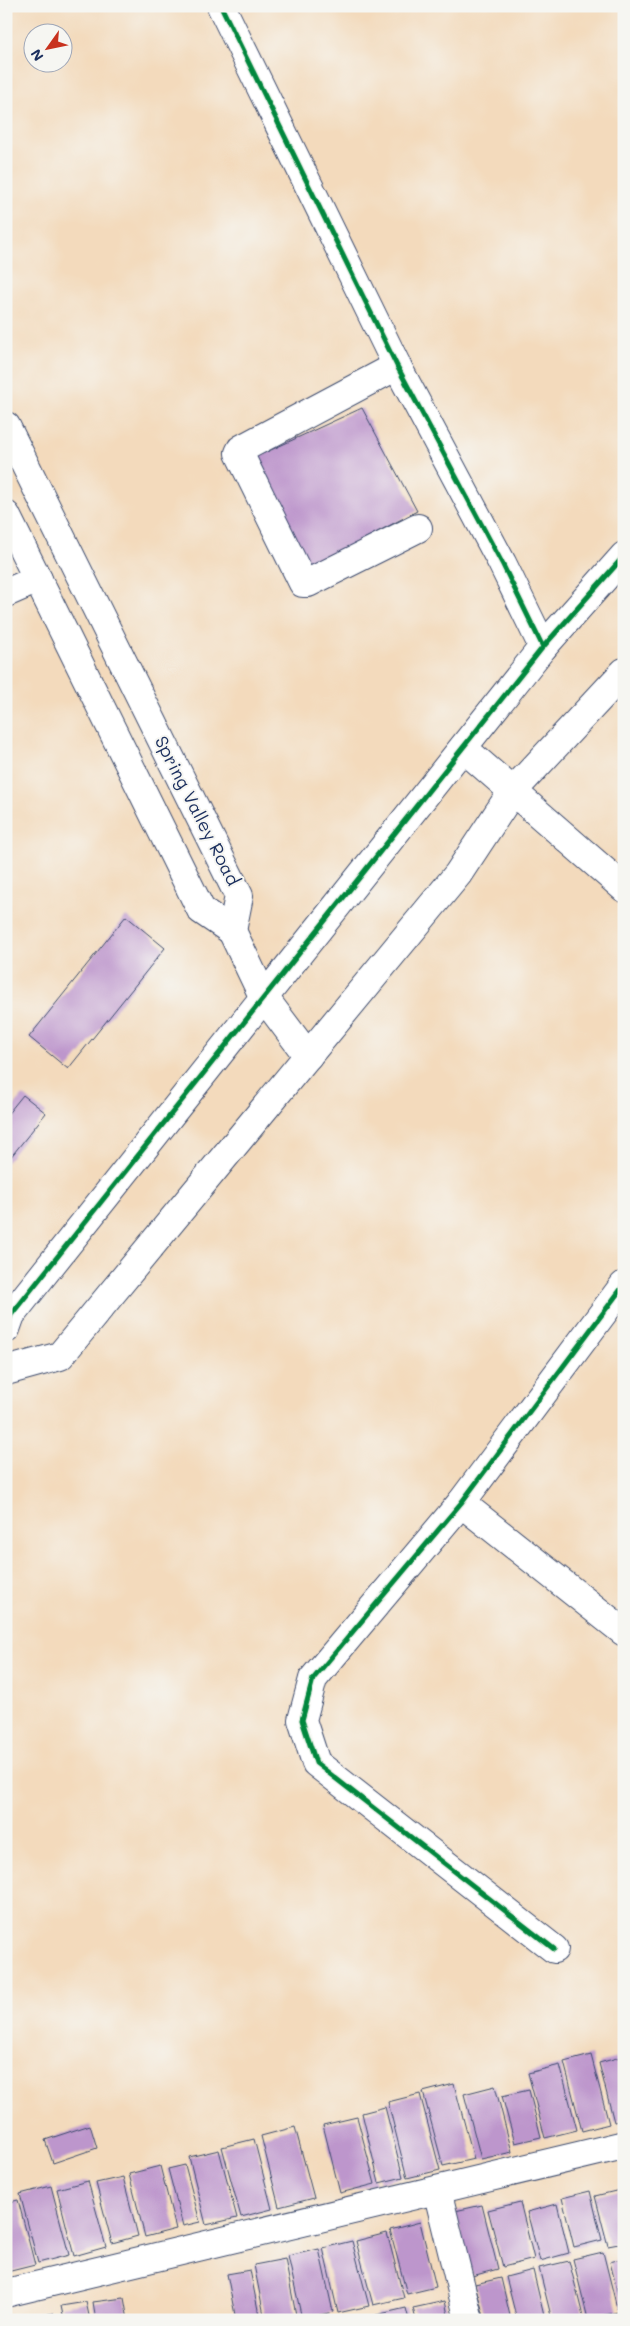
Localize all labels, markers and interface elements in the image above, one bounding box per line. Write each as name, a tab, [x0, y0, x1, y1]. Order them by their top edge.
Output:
north arrow	[22, 22, 72, 72]
text: N	[26, 46, 48, 65]
street label: Spring Valley Road	[150, 732, 246, 889]

